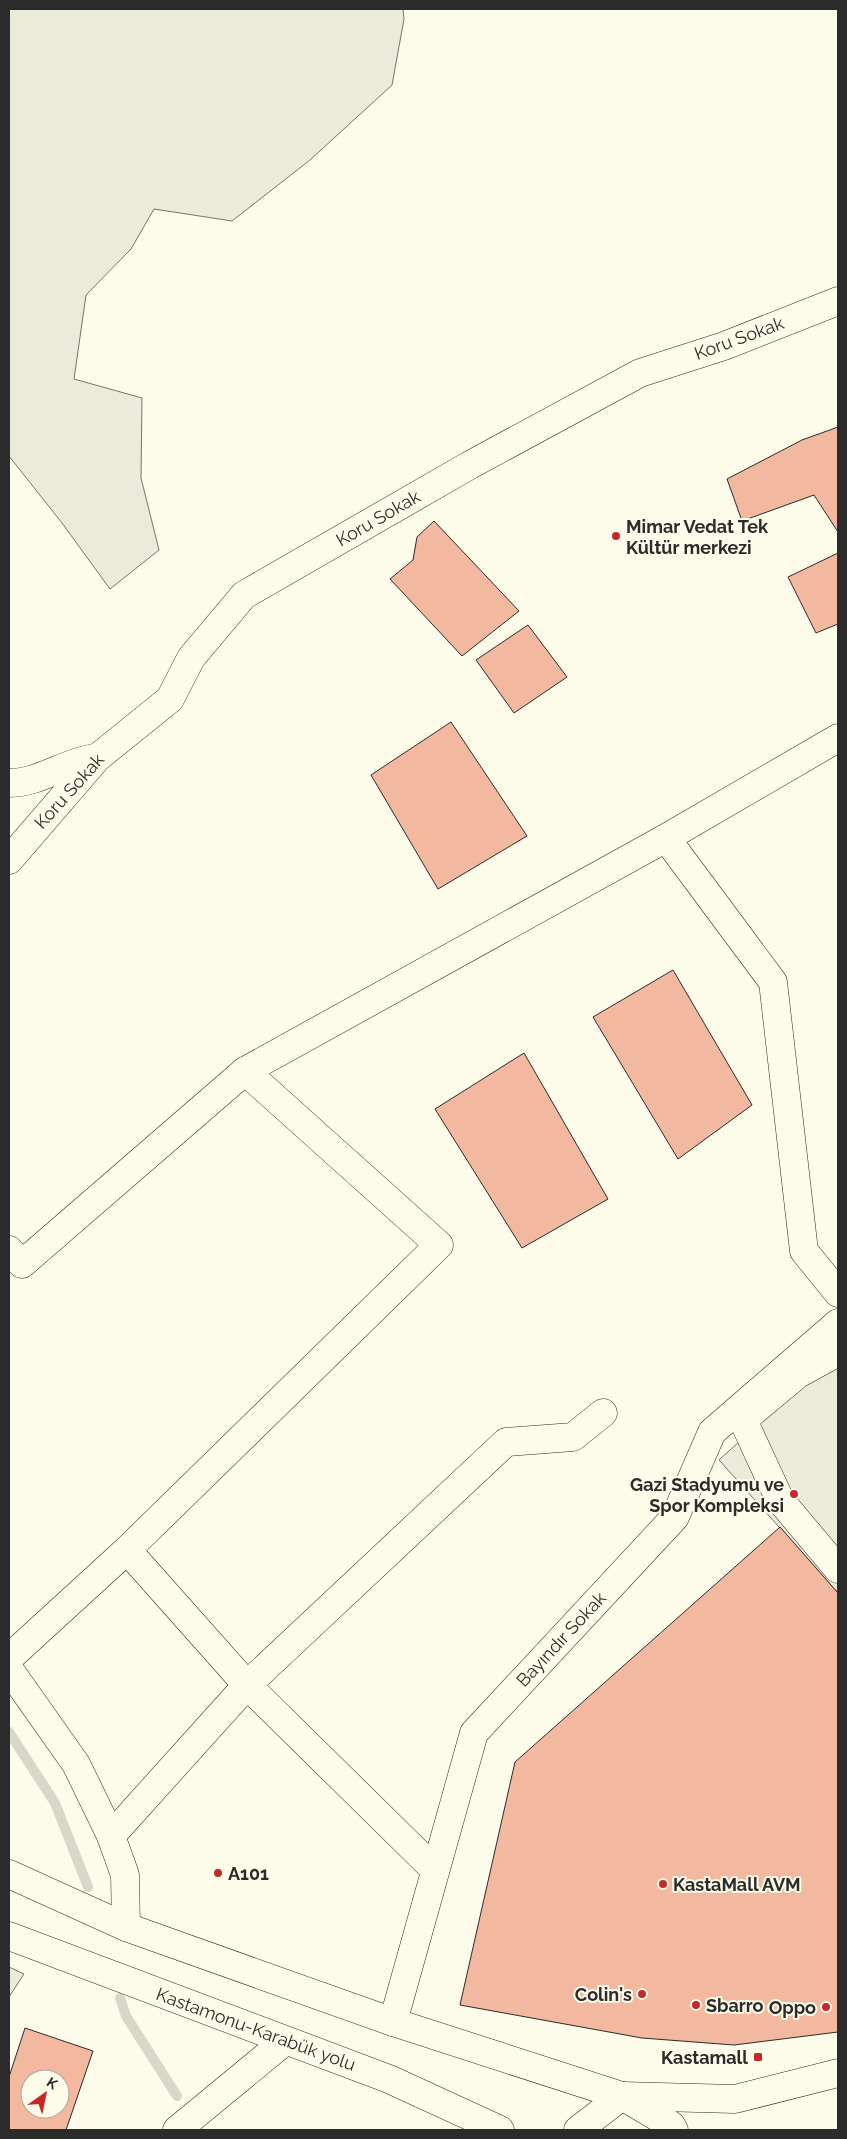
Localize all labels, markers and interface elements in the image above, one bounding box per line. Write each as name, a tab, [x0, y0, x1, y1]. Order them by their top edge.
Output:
street label: Koru Sokak	[691, 312, 787, 364]
street label: Koru Sokak	[332, 485, 424, 551]
place label: Mimar Vedat Tek Kültür merkezi	[626, 516, 769, 558]
marker: Mimar Vedat Tek Kültür merkezi	[610, 530, 622, 542]
street label: Koru Sokak	[30, 749, 108, 833]
place label: Gazi Stadyumu ve Spor Kompleksi	[630, 1474, 784, 1516]
marker: Gazi Stadyumu ve Spor Kompleksi	[788, 1488, 800, 1500]
street label: Bayındır Sokak	[512, 1587, 611, 1691]
place label: A101	[228, 1863, 269, 1884]
marker: A101	[212, 1867, 224, 1879]
place label: KastaMall AVM	[673, 1874, 801, 1895]
marker: KastaMall AVM	[657, 1878, 669, 1890]
street label: Kastamonu-Karabük yolu	[153, 1983, 359, 2075]
place label: Colin's	[575, 1984, 632, 2005]
marker: Colin's	[636, 1988, 648, 2000]
place label: Sbarro	[706, 1995, 764, 2016]
place label: Oppo	[769, 1997, 816, 2018]
marker: Sbarro	[690, 1999, 702, 2011]
marker: Oppo	[820, 2001, 832, 2013]
place label: Kastamall	[661, 2047, 748, 2068]
marker: Kastamall	[752, 2051, 764, 2063]
north arrow	[20, 2069, 70, 2119]
text: K	[44, 2074, 61, 2093]

